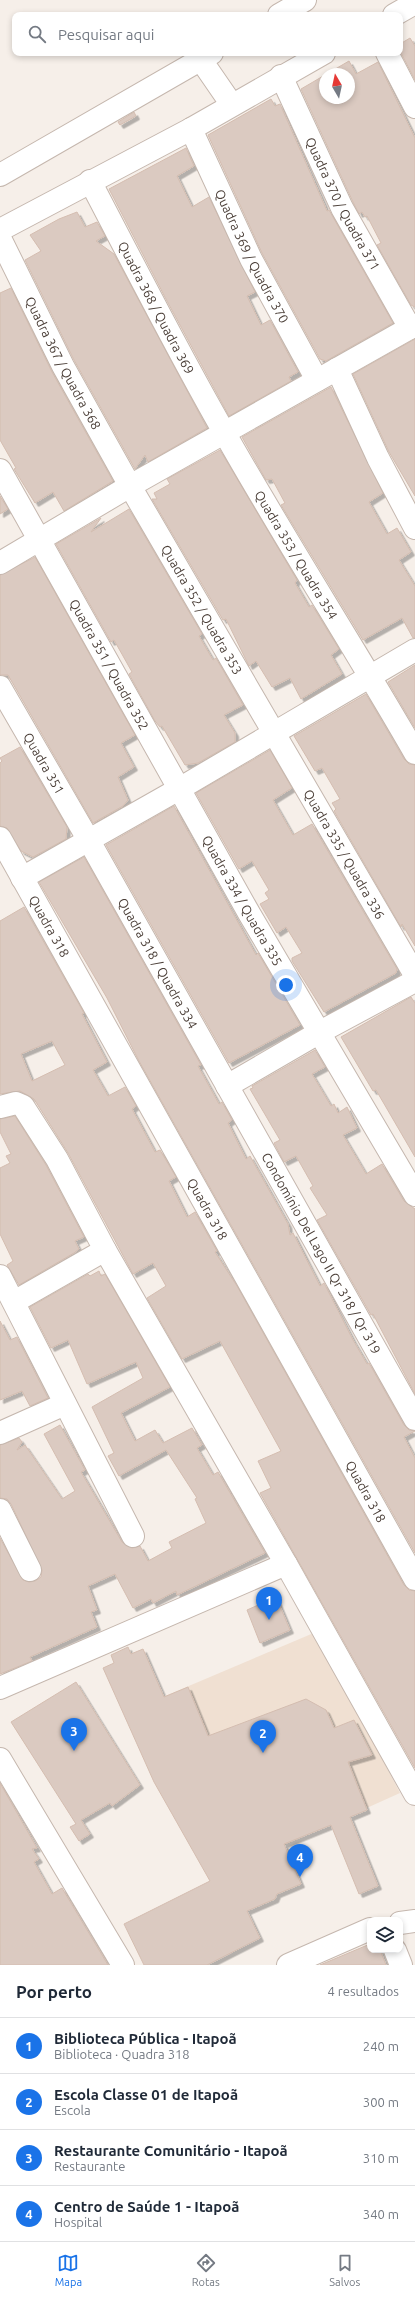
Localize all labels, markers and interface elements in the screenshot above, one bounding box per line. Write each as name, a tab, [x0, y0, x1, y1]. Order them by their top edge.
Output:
search box	[12, 12, 403, 56]
icon: search	[26, 23, 48, 45]
text: Pesquisar aqui	[58, 26, 154, 43]
north arrow	[319, 68, 355, 104]
street label: Quadra 370 / Quadra 371	[302, 135, 383, 273]
street label: Quadra 369 / Quadra 370	[212, 187, 291, 325]
street label: Quadra 368 / Quadra 369	[115, 239, 197, 376]
street label: Quadra 367 / Quadra 368	[22, 294, 104, 432]
street label: Quadra 353 / Quadra 354	[251, 488, 341, 622]
street label: Quadra 352 / Quadra 353	[158, 542, 245, 677]
street label: Quadra 351 / Quadra 352	[66, 597, 151, 732]
street label: Quadra 351	[20, 730, 67, 796]
street label: Quadra 335 / Quadra 336	[300, 787, 388, 921]
street label: Quadra 334 / Quadra 335	[199, 833, 285, 968]
street label: Quadra 318	[26, 893, 72, 959]
street label: Quadra 318 / Quadra 334	[115, 895, 200, 1031]
your location	[276, 975, 296, 995]
street label: Condomínio Del Lago II Qr 318 / Qr 319	[259, 1150, 384, 1356]
street label: Quadra 318	[184, 1176, 231, 1242]
street label: Quadra 318	[342, 1458, 389, 1525]
pin: 1	[256, 1587, 282, 1620]
pin: 3	[61, 1718, 87, 1751]
pin: 2	[250, 1720, 276, 1753]
pin: 4	[287, 1844, 313, 1877]
map controls	[367, 1917, 403, 1953]
button: layers	[367, 1917, 403, 1953]
text: Por perto	[16, 1982, 92, 2001]
text: 4 resultados	[328, 1984, 399, 1998]
text: Biblioteca Pública - Itapoã	[54, 2030, 237, 2047]
text: 1	[25, 2039, 33, 2053]
text: 240 m	[363, 2039, 399, 2053]
text: Biblioteca · Quadra 318	[54, 2047, 190, 2061]
text: Escola Classe 01 de Itapoã	[54, 2086, 238, 2103]
text: 2	[25, 2095, 33, 2109]
text: 300 m	[363, 2095, 399, 2109]
text: Escola	[54, 2103, 91, 2117]
text: Restaurante Comunitário - Itapoã	[54, 2142, 288, 2159]
text: 3	[25, 2151, 33, 2165]
text: 310 m	[363, 2151, 399, 2165]
text: Restaurante	[54, 2159, 125, 2173]
text: Centro de Saúde 1 - Itapoã	[54, 2198, 239, 2215]
text: 4	[25, 2207, 33, 2221]
text: 340 m	[363, 2207, 399, 2221]
text: Hospital	[54, 2215, 102, 2229]
tab: Mapa	[55, 2252, 82, 2288]
tab: Rotas	[192, 2252, 220, 2288]
tab: Salvos	[329, 2252, 360, 2288]

